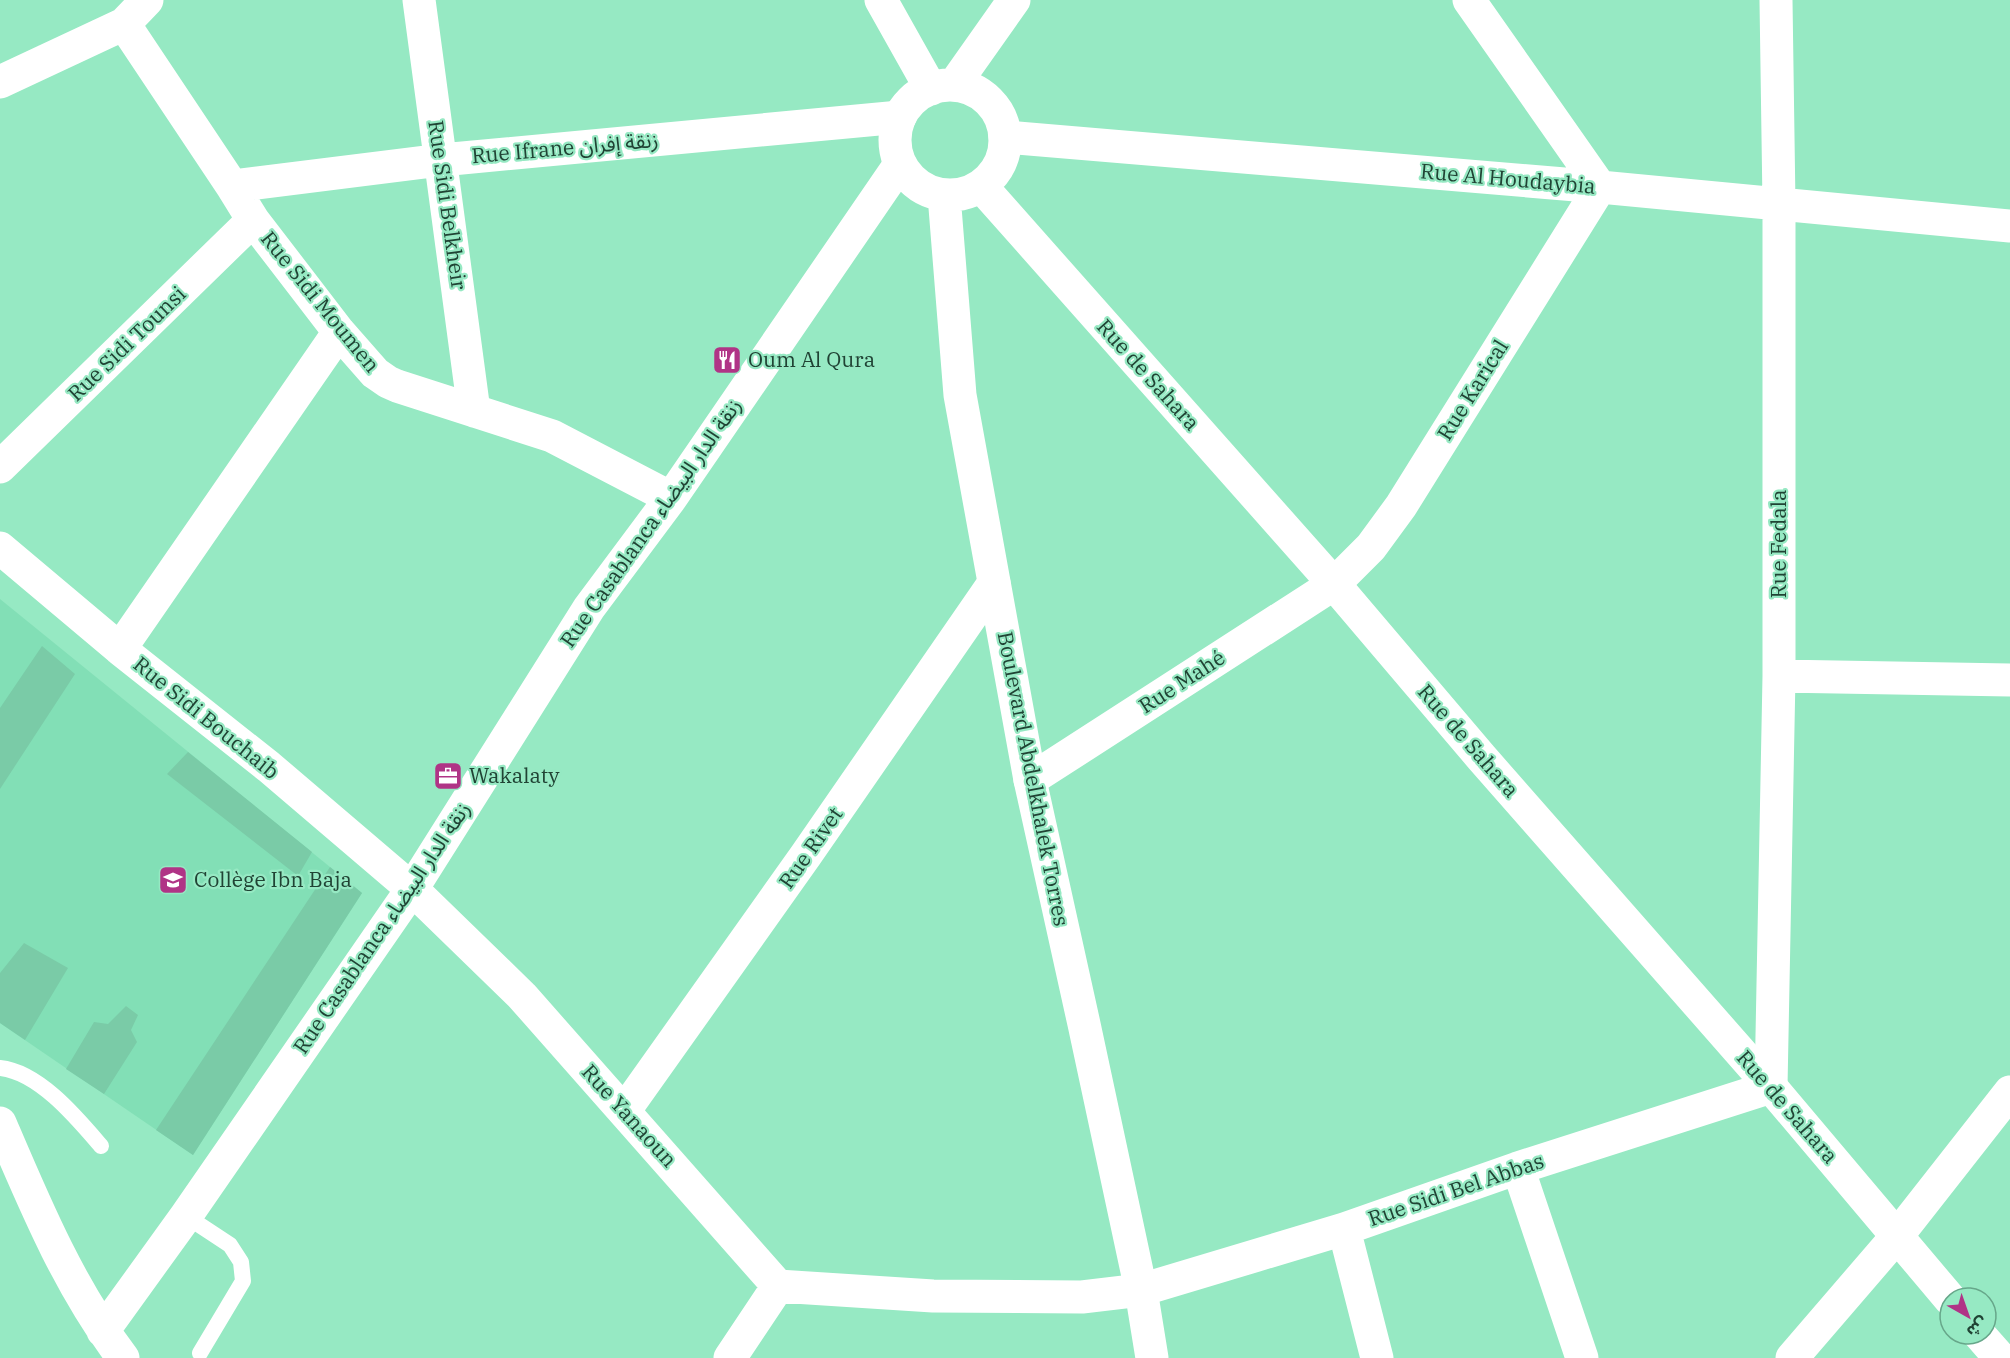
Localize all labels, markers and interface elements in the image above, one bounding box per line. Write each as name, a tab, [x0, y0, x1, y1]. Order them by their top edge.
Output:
street label: Rue Sidi Belkheir	[422, 118, 474, 292]
street label: Rue Ifrane زنقة إفران	[470, 125, 660, 169]
street label: Rue Al Houdaybia	[1419, 156, 1597, 200]
street label: Rue Sidi Moumen	[255, 225, 386, 378]
street label: Rue Sidi Tounsi	[61, 280, 192, 407]
street label: Rue de Sahara	[1091, 313, 1206, 436]
street label: Rue Karical	[1430, 334, 1514, 445]
restaurant icon: Oum Al Qura	[711, 344, 743, 376]
place label: Oum Al Qura	[748, 345, 875, 373]
street label: Rue Casablanca زنقة الدار البيضاء	[553, 392, 747, 652]
street label: Rue Fedala	[1764, 490, 1792, 598]
street label: Boulevard Abdelkhalek Torres	[992, 629, 1076, 929]
street label: Rue Mahé	[1133, 643, 1230, 719]
street label: Rue Sidi Bouchaib	[128, 650, 285, 785]
street label: Rue de Sahara	[1412, 678, 1526, 803]
office icon: Wakalaty	[432, 760, 464, 792]
place label: Wakalaty	[469, 761, 560, 789]
street label: Rue Casablanca زنقة الدار البيضاء	[286, 796, 476, 1059]
street label: Rue Rivet	[772, 801, 848, 894]
school or university icon: Collège Ibn Baja	[157, 864, 189, 896]
place label: Collège Ibn Baja	[194, 865, 352, 893]
street label: Rue de Sahara	[1731, 1044, 1845, 1169]
street label: Rue Yanaoun	[576, 1058, 684, 1173]
street label: Rue Sidi Bel Abbas	[1364, 1146, 1547, 1232]
north arrow	[1938, 1286, 1998, 1346]
text: ش	[1963, 1313, 1992, 1342]

